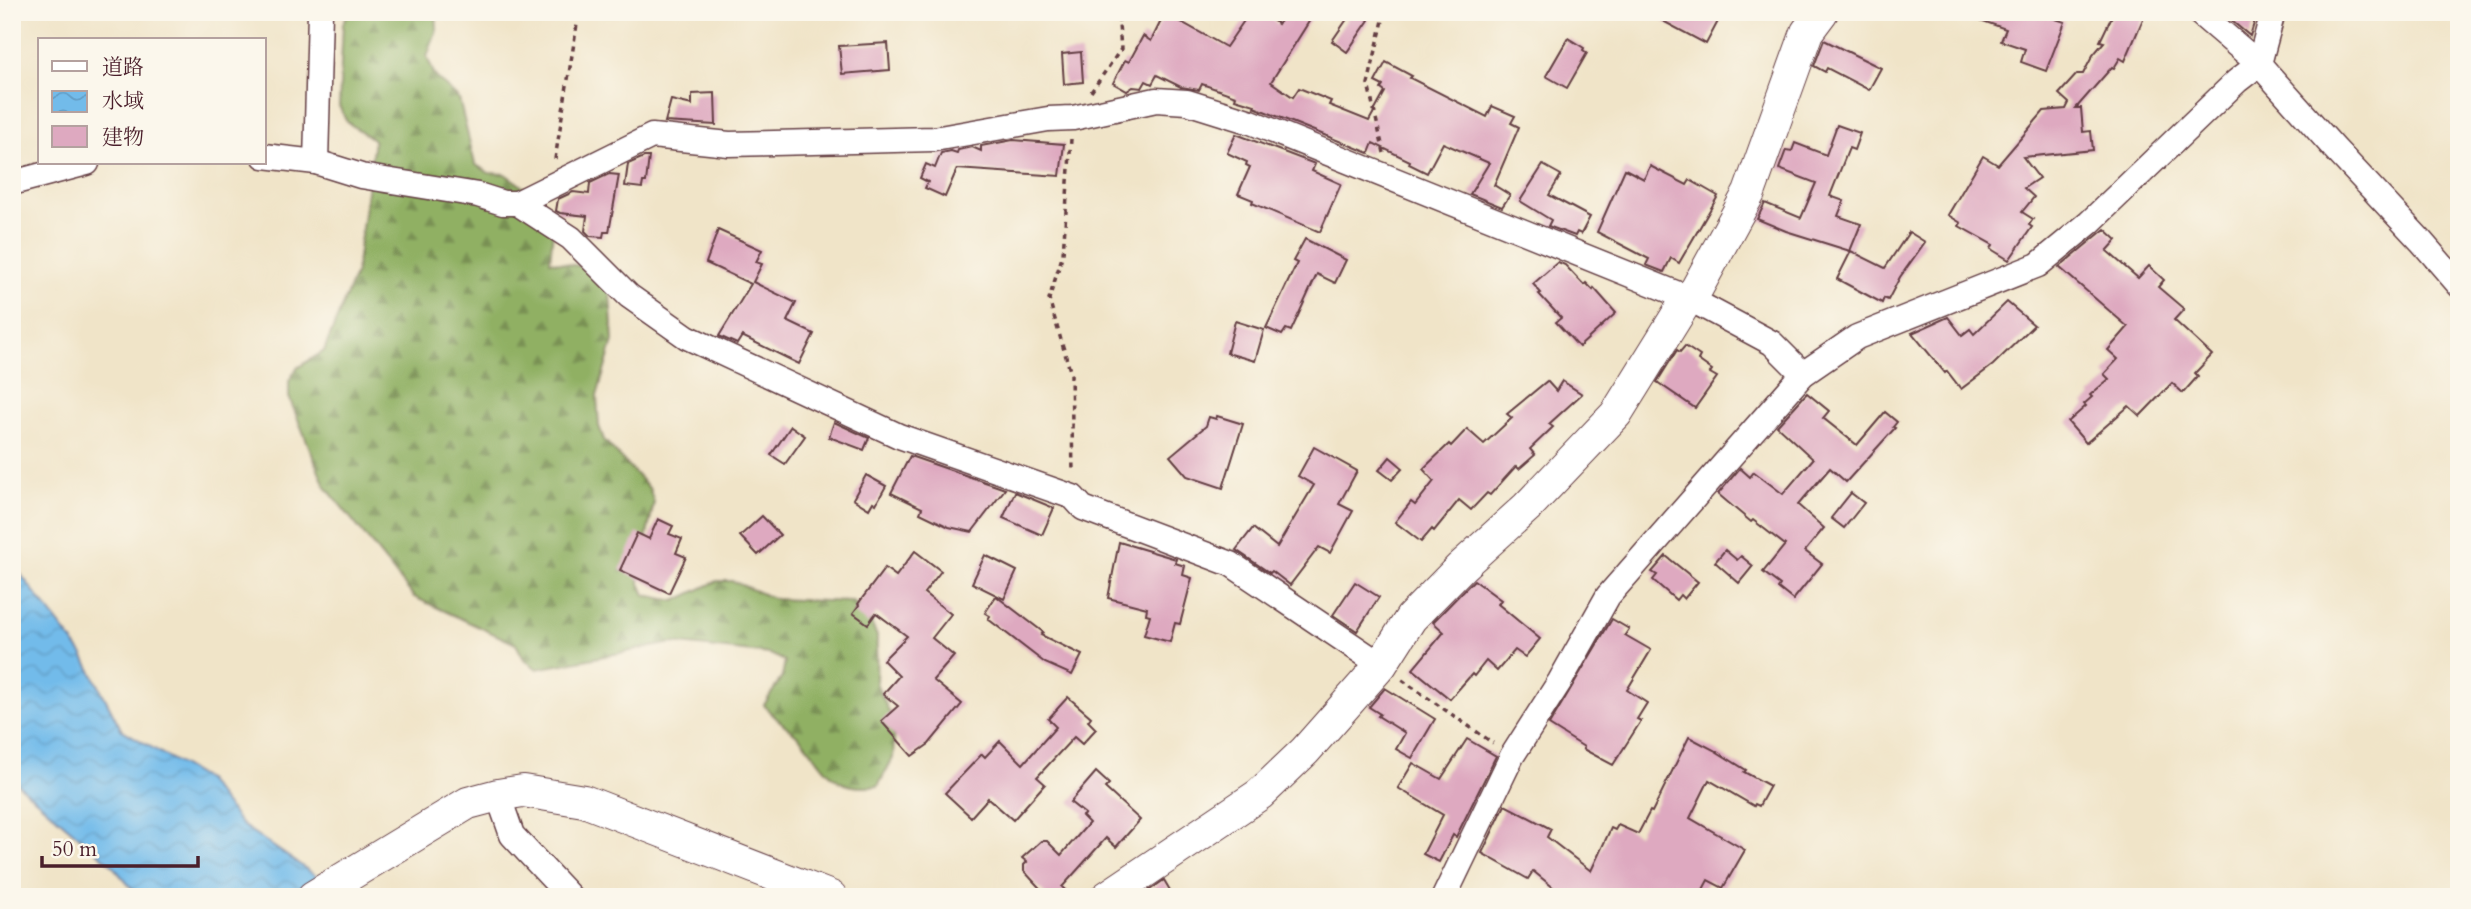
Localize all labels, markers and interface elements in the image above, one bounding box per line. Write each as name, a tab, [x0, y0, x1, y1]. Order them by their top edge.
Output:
legend	[38, 38, 266, 164]
text: 道路	[102, 53, 144, 82]
text: 水域	[102, 87, 144, 116]
text: 建物	[102, 123, 144, 152]
scale bar	[42, 825, 198, 869]
text: 50 m	[52, 835, 97, 864]

